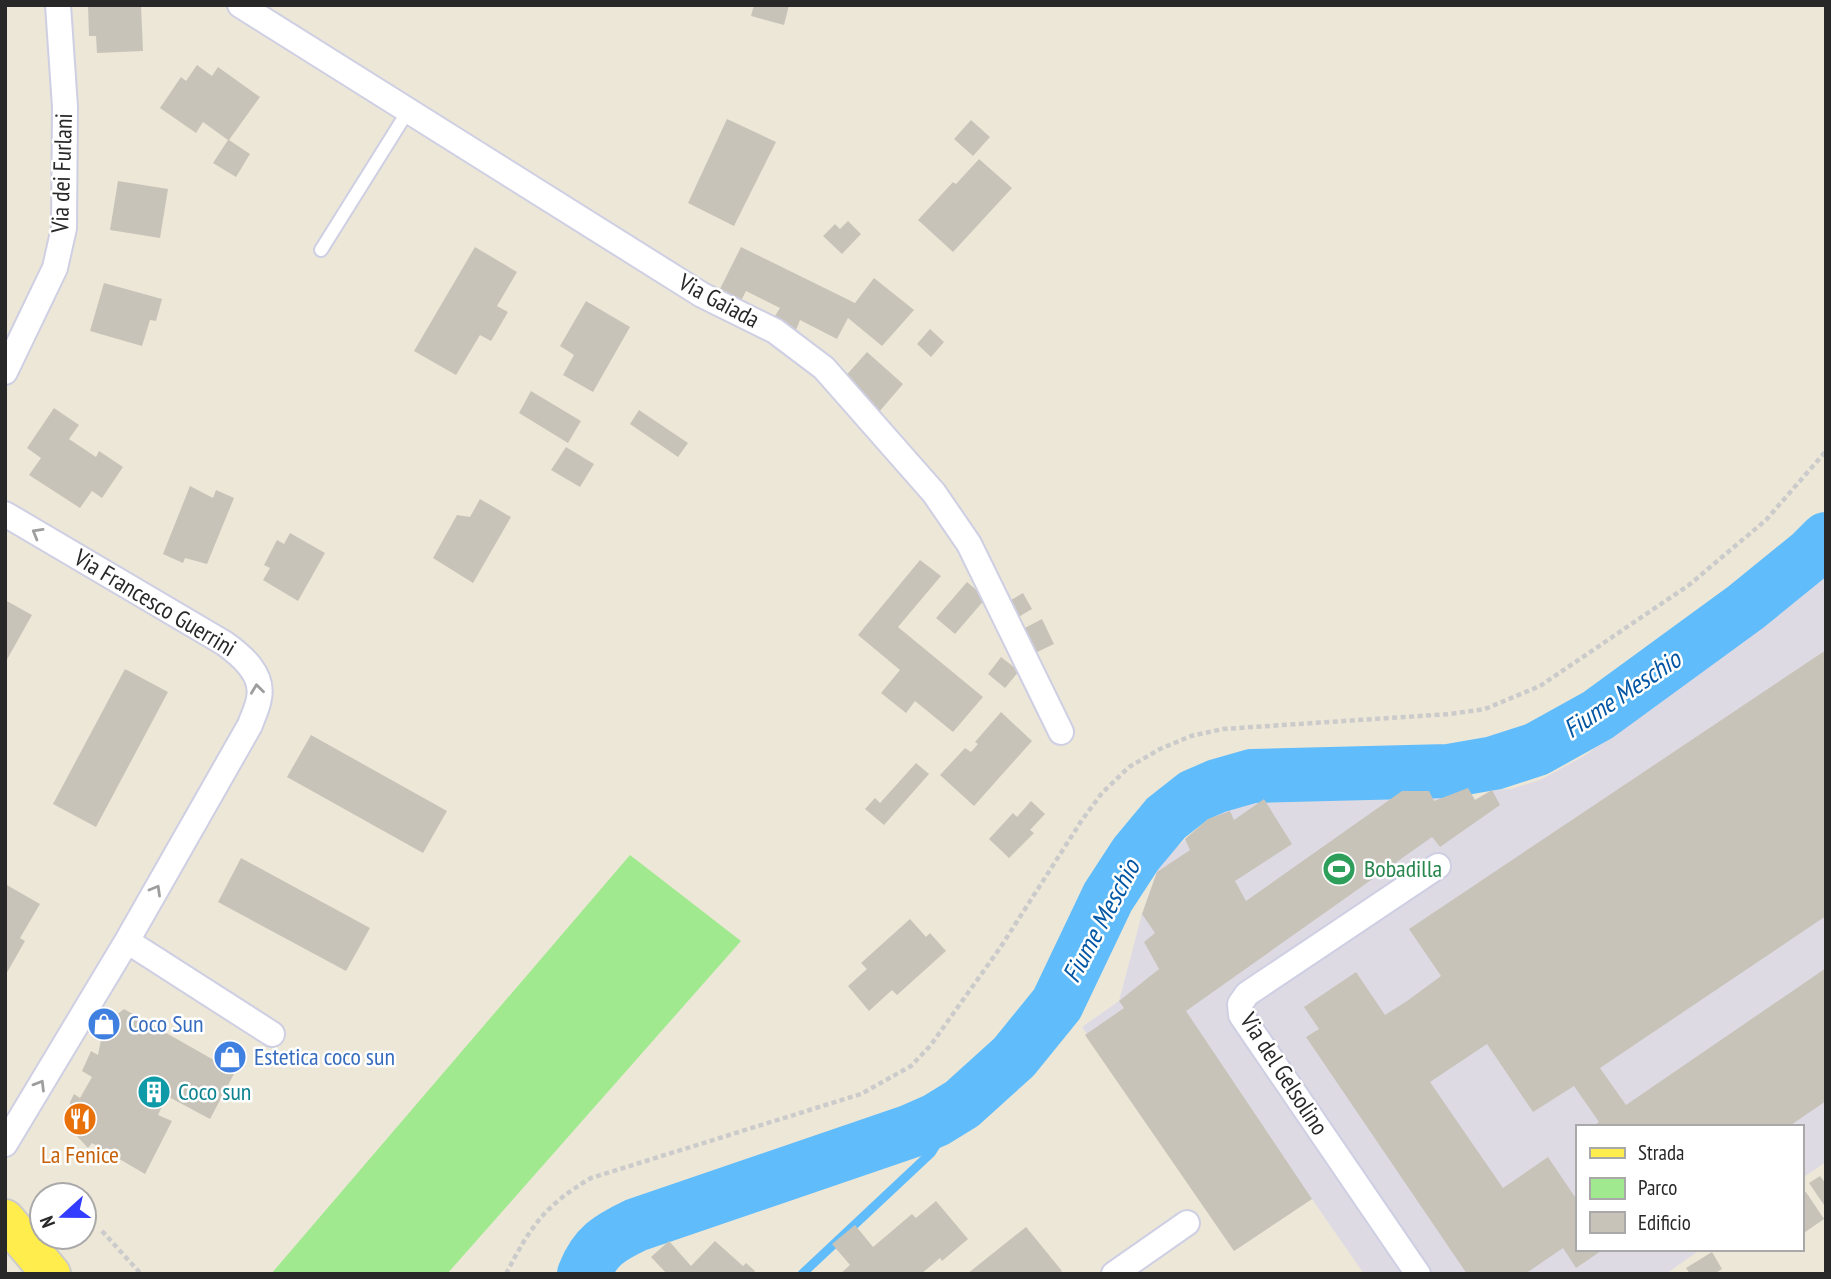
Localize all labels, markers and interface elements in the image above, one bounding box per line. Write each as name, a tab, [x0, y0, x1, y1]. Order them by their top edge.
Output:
street label: Via dei Furlani	[44, 113, 79, 234]
street label: Via Gaiada	[673, 266, 765, 335]
one-way arrow	[32, 528, 45, 541]
street label: Via Francesco Guerrini	[68, 541, 242, 663]
water label: Fiume Meschio	[1557, 641, 1688, 745]
one-way arrow	[250, 683, 265, 694]
sports icon: Bobadilla	[1320, 850, 1358, 888]
water label: Fiume Meschio	[1054, 852, 1148, 988]
place label: Bobadilla	[1364, 853, 1442, 884]
one-way arrow	[148, 884, 161, 897]
shop icon: Coco Sun	[85, 1005, 123, 1043]
street label: Via del Gelsolino	[1233, 1006, 1335, 1141]
place label: Coco Sun	[128, 1008, 204, 1039]
shop icon: Estetica coco sun	[211, 1038, 249, 1076]
place label: Estetica coco sun	[254, 1041, 395, 1072]
building icon: Coco sun	[135, 1073, 173, 1111]
place label: Coco sun	[178, 1076, 251, 1107]
one-way arrow	[32, 1080, 45, 1093]
restaurant icon: La Fenice	[61, 1100, 99, 1138]
legend	[1576, 1125, 1803, 1251]
place label: La Fenice	[41, 1139, 119, 1170]
text: Strada	[1638, 1139, 1684, 1166]
text: Parco	[1638, 1174, 1677, 1201]
north arrow	[28, 1181, 98, 1251]
text: Edificio	[1638, 1209, 1691, 1236]
text: N	[34, 1213, 60, 1231]

